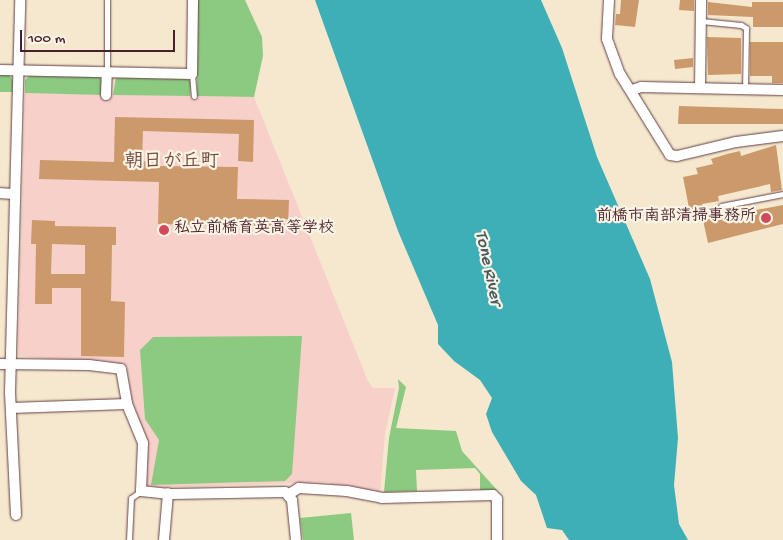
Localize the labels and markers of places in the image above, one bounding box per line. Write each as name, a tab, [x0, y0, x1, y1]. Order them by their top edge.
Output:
place label: 前橋市南部清掃事務所	[596, 208, 756, 228]
marker: 前橋市南部清掃事務所	[760, 212, 772, 224]
place label: 私立前橋育英高等学校	[174, 220, 334, 240]
marker: 私立前橋育英高等学校	[158, 224, 170, 236]

